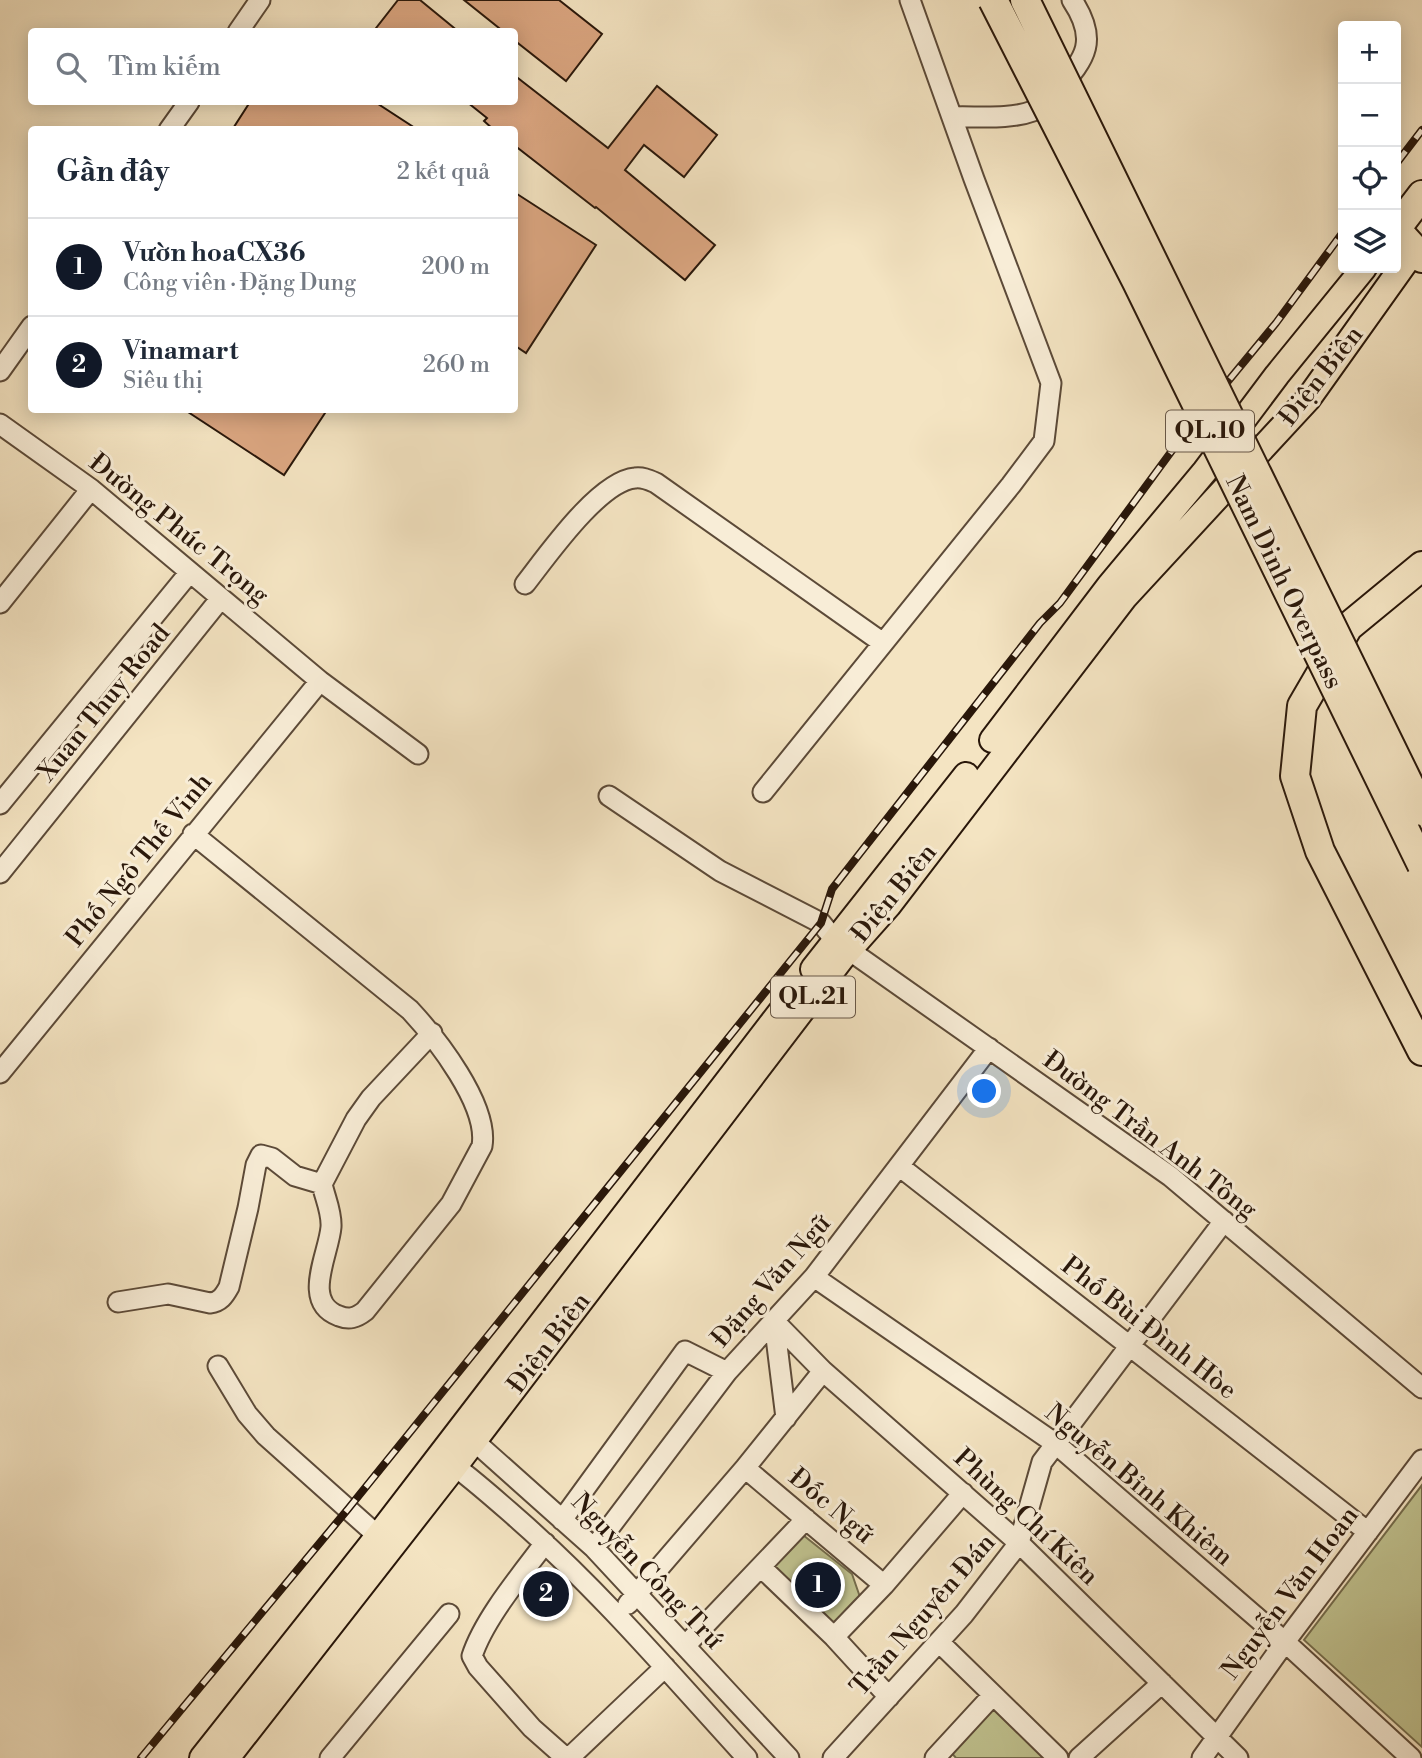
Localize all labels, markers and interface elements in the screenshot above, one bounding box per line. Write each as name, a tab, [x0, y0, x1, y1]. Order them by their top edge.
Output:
map controls	[1338, 21, 1401, 273]
button: +	[1338, 21, 1401, 84]
search box	[28, 28, 518, 105]
icon: search	[52, 48, 90, 86]
text: Tìm kiếm	[108, 51, 221, 83]
button: −	[1338, 84, 1401, 147]
button: locate	[1338, 147, 1401, 210]
text: Gần đây	[56, 153, 169, 191]
text: 2 kết quả	[397, 158, 490, 186]
button: layers	[1338, 210, 1401, 273]
text: Vườn hoaCX36	[123, 237, 305, 269]
text: 1	[73, 253, 85, 281]
text: 200 m	[422, 253, 490, 281]
text: Công viên · Đặng Dung	[123, 269, 356, 297]
street label: Điện Biên	[1272, 320, 1370, 432]
text: Vinamart	[123, 335, 238, 367]
text: 2	[72, 351, 86, 379]
text: 260 m	[423, 351, 490, 379]
text: Siêu thị	[123, 367, 203, 395]
road number: QL.10	[1166, 410, 1254, 452]
street label: Đường Phúc Trọng	[83, 447, 276, 612]
street label: Nam Dinh Overpass	[1218, 470, 1350, 694]
street label: Xuan Thuy Road	[30, 618, 177, 789]
street label: Phố Ngô Thế Vinh	[59, 767, 219, 953]
street label: Điện Biên	[844, 837, 944, 949]
road number: QL.21	[771, 976, 855, 1017]
street label: Đường Trần Anh Tông	[1037, 1044, 1264, 1226]
your location	[967, 1074, 1001, 1108]
street label: Đặng Văn Ngữ	[705, 1207, 838, 1354]
street label: Phố Bùi Đình Hòe	[1055, 1250, 1243, 1406]
street label: Điện Biên	[501, 1286, 597, 1400]
street label: Nguyễn Bỉnh Khiêm	[1038, 1397, 1240, 1573]
street label: Phùng Chí Kiên	[947, 1442, 1105, 1592]
street label: Đốc Ngữ	[782, 1461, 881, 1551]
street label: Nguyễn Công Trứ	[564, 1486, 730, 1657]
street label: Nguyễn Văn Hoan	[1215, 1500, 1365, 1686]
street label: Trần Nguyên Đán	[844, 1527, 1002, 1703]
pin: 1	[795, 1559, 841, 1611]
pin: 2	[523, 1568, 569, 1620]

